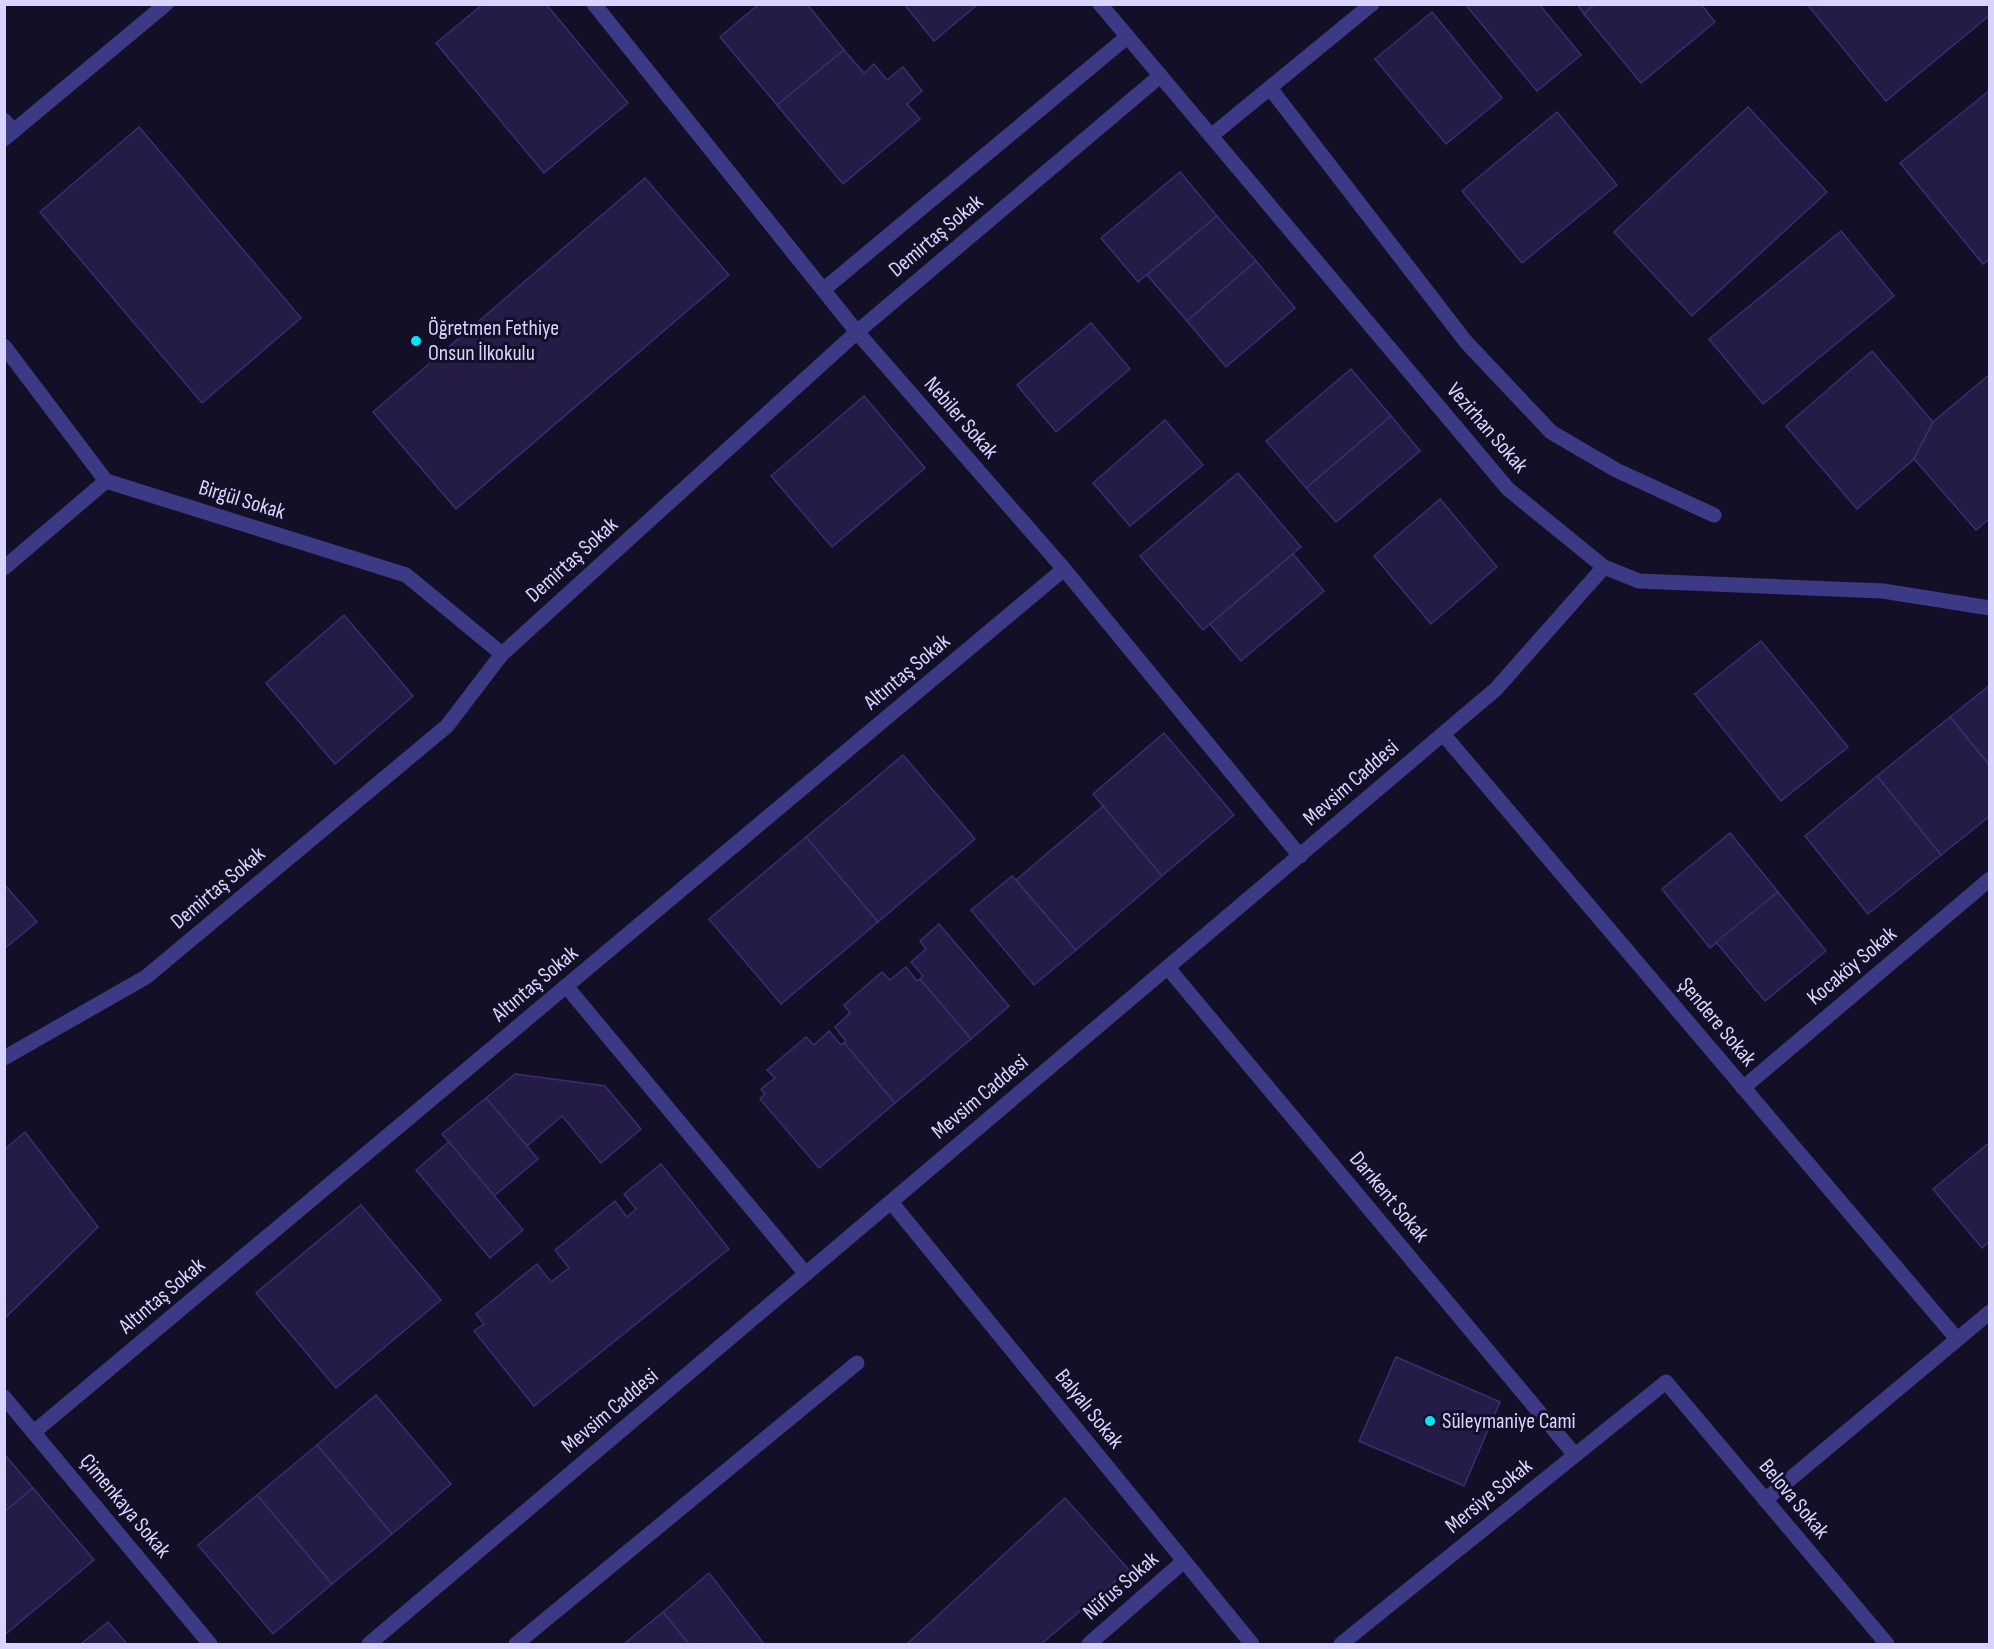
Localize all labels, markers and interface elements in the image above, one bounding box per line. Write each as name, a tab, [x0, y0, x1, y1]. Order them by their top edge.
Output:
street label: Demirtaş Sokak	[883, 188, 989, 283]
place label: Öğretmen Fethiye Onsun İlkokulu	[428, 315, 559, 367]
marker: Öğretmen Fethiye Onsun İlkokulu	[409, 334, 423, 348]
street label: Nebiler Sokak	[918, 371, 1004, 465]
street label: Vezirhan Sokak	[1440, 377, 1534, 479]
street label: Birgül Sokak	[195, 474, 289, 526]
street label: Demirtaş Sokak	[520, 511, 624, 608]
street label: Altıntaş Sokak	[858, 628, 956, 717]
street label: Mevsim Caddesi	[1298, 734, 1404, 832]
street label: Demirtaş Sokak	[165, 840, 271, 935]
street label: Kocaköy Sokak	[1802, 920, 1903, 1011]
street label: Altıntaş Sokak	[486, 940, 584, 1029]
street label: Şendere Sokak	[1672, 972, 1762, 1072]
street label: Mevsim Caddesi	[926, 1049, 1034, 1145]
street label: Darıkent Sokak	[1343, 1146, 1435, 1248]
street label: Altıntaş Sokak	[113, 1252, 211, 1341]
street label: Mevsim Caddesi	[556, 1363, 664, 1459]
street label: Balyalı Sokak	[1049, 1364, 1130, 1455]
place label: Süleymaniye Cami	[1442, 1408, 1576, 1435]
marker: Süleymaniye Cami	[1423, 1414, 1437, 1428]
street label: Çimenkaya Sokak	[74, 1448, 177, 1564]
street label: Mersiye Sokak	[1440, 1452, 1539, 1539]
street label: Belova Sokak	[1753, 1454, 1835, 1545]
street label: Nüfus Sokak	[1078, 1546, 1165, 1626]

